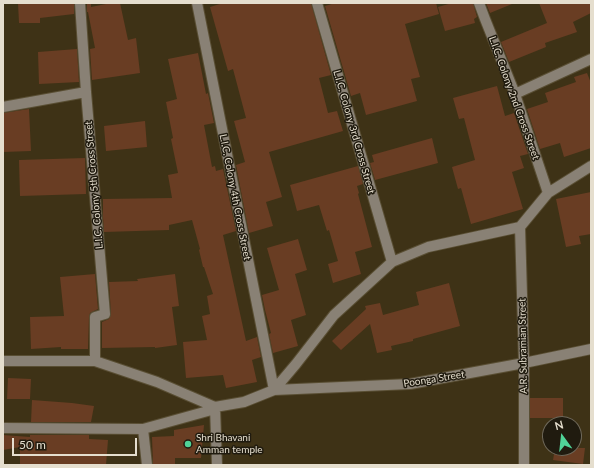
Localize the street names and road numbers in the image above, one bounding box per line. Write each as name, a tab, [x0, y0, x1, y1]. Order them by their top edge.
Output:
street label: L.I.C. Colony 2nd Cross Street	[486, 35, 542, 161]
street label: L.I.C. Colony 3rd Cross Street	[331, 69, 377, 195]
street label: L.I.C. Colony 5th Cross Street	[82, 121, 106, 249]
street label: L.I.C. Colony 4th Cross Street	[217, 133, 253, 261]
street label: A.R. Subramian Street	[516, 298, 530, 394]
street label: Poonga Street	[403, 368, 465, 390]

